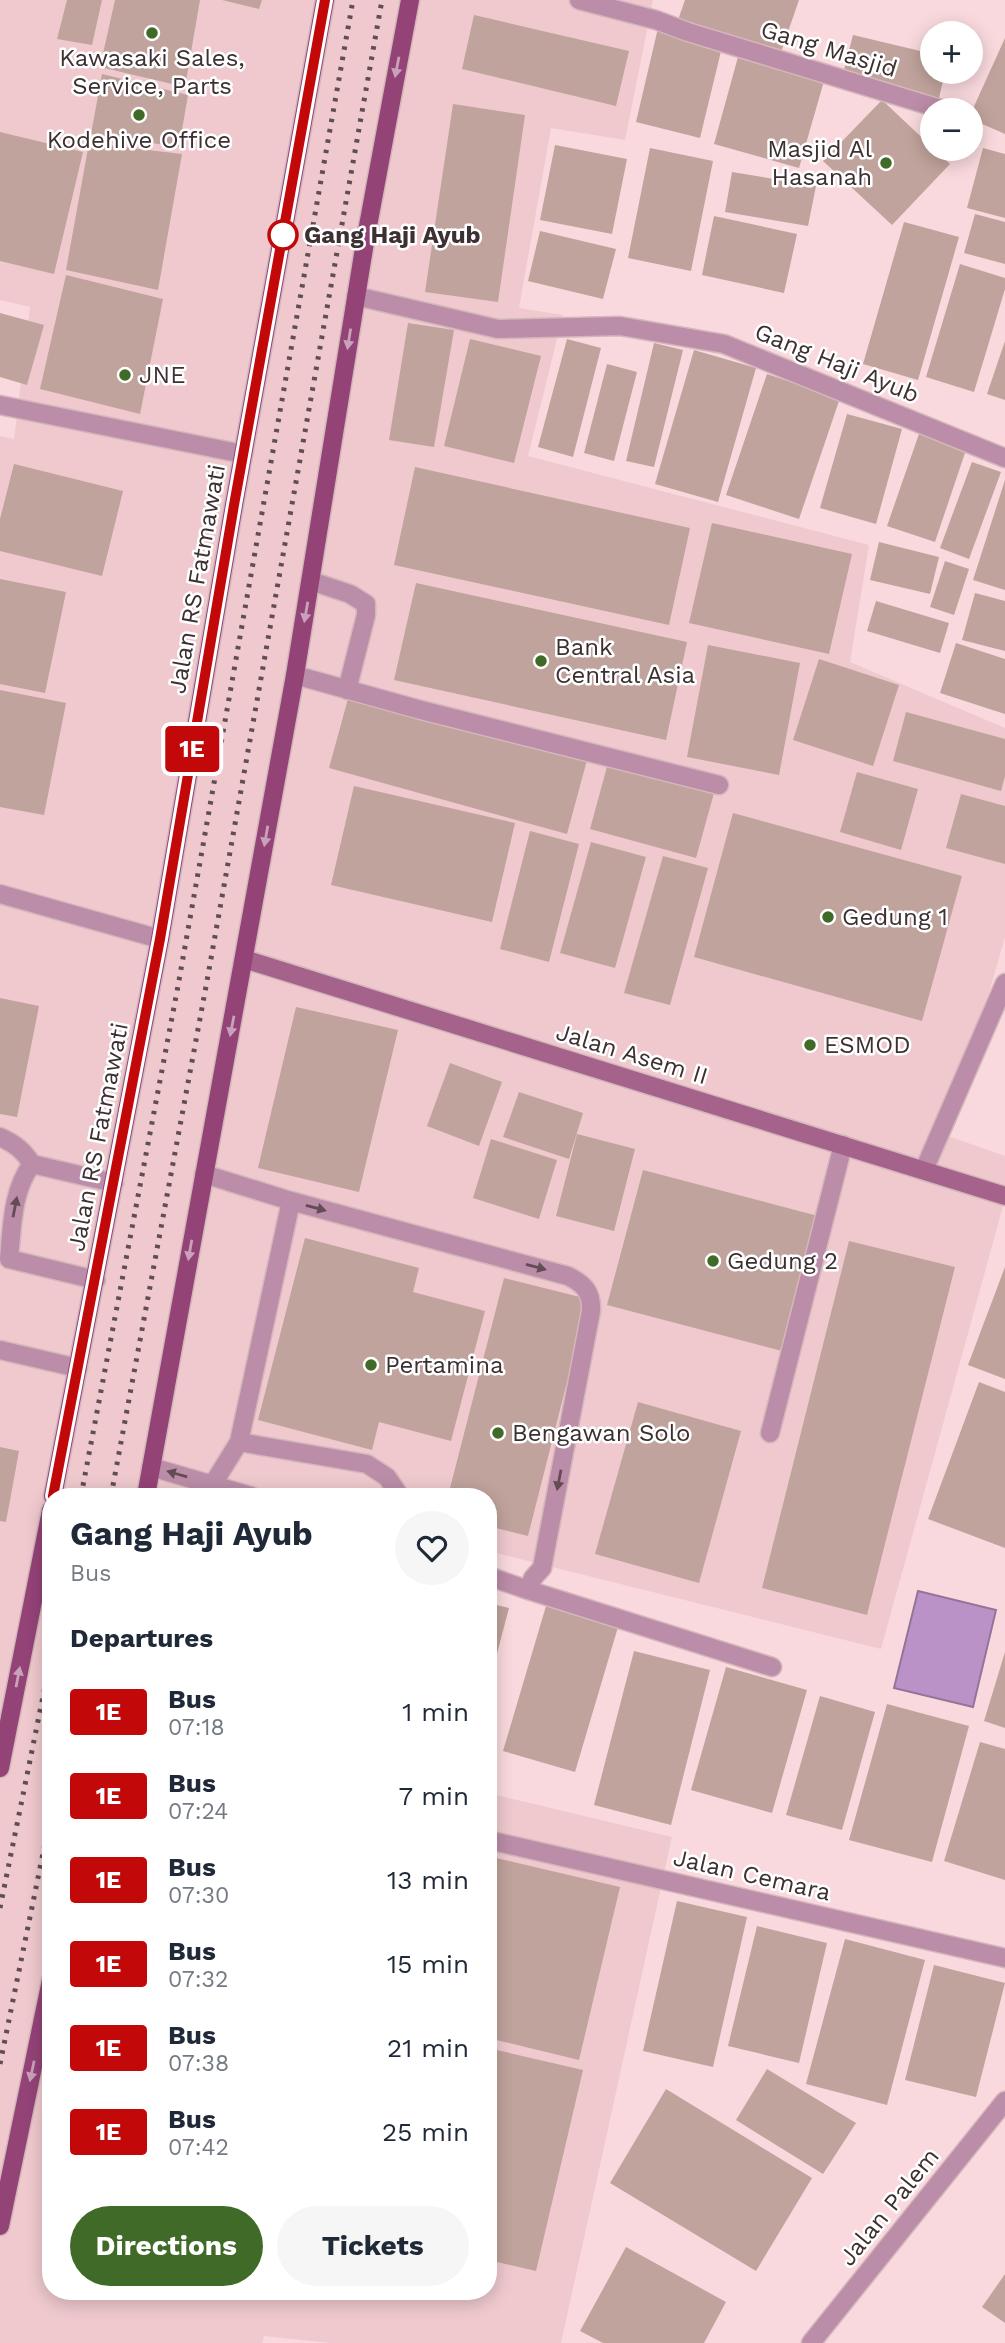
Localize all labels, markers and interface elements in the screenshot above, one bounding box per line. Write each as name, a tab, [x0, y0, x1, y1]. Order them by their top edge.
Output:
street label: Gang Masjid	[757, 15, 901, 83]
map controls	[920, 21, 983, 161]
button: +	[920, 21, 983, 84]
marker: Kawasaki Sales, Service, Parts	[144, 25, 160, 41]
place label: Kawasaki Sales, Service, Parts	[59, 44, 245, 100]
one-way arrow	[392, 56, 403, 78]
button: −	[920, 98, 983, 161]
marker: Kodehive Office	[131, 107, 147, 123]
place label: Kodehive Office	[47, 126, 231, 154]
place label: Masjid Al Hasanah	[767, 135, 873, 191]
marker: Masjid Al Hasanah	[878, 155, 894, 171]
marker: Gang Haji Ayub	[268, 220, 298, 250]
place label: Gang Haji Ayub	[304, 221, 481, 249]
street label: Gang Haji Ayub	[751, 317, 923, 409]
one-way arrow	[343, 328, 354, 350]
place label: JNE	[139, 361, 186, 389]
marker: JNE	[117, 367, 133, 383]
street label: Jalan RS Fatmawati	[163, 462, 231, 696]
one-way arrow	[300, 601, 311, 623]
place label: Bank Central Asia	[555, 633, 695, 689]
marker: Bank Central Asia	[533, 653, 549, 669]
line badge: 1E	[160, 726, 224, 772]
text: 1E	[179, 735, 205, 763]
one-way arrow	[260, 825, 271, 847]
place label: Gedung 1	[842, 903, 948, 931]
marker: Gedung 1	[820, 909, 836, 925]
one-way arrow	[226, 1015, 237, 1037]
street label: Jalan Asem II	[553, 1018, 711, 1090]
street label: Jalan RS Fatmawati	[62, 1020, 134, 1254]
place label: ESMOD	[824, 1031, 910, 1059]
marker: ESMOD	[802, 1037, 818, 1053]
one-way arrow	[10, 1196, 21, 1218]
one-way arrow	[305, 1203, 327, 1214]
one-way arrow	[184, 1239, 195, 1261]
place label: Gedung 2	[727, 1247, 838, 1275]
marker: Gedung 2	[705, 1253, 721, 1269]
one-way arrow	[525, 1262, 547, 1273]
place label: Pertamina	[385, 1351, 504, 1379]
marker: Pertamina	[363, 1357, 379, 1373]
place label: Bengawan Solo	[512, 1419, 690, 1447]
marker: Bengawan Solo	[490, 1425, 506, 1441]
one-way arrow	[167, 1469, 188, 1479]
one-way arrow	[553, 1469, 564, 1491]
button: heart	[395, 1511, 469, 1585]
text: Gang Haji Ayub	[70, 1514, 313, 1553]
text: Bus	[70, 1560, 111, 1587]
text: Departures	[70, 1623, 213, 1653]
one-way arrow	[13, 1666, 24, 1688]
text: Bus	[168, 1684, 216, 1714]
text: 1 min	[402, 1697, 469, 1727]
text: 1E	[96, 1698, 121, 1726]
text: 07:18	[168, 1714, 225, 1741]
text: Bus	[168, 1768, 216, 1798]
text: 7 min	[399, 1781, 469, 1811]
text: 1E	[96, 1782, 121, 1810]
text: 07:24	[168, 1798, 228, 1825]
street label: Jalan Cemara	[671, 1843, 833, 1907]
text: Bus	[168, 1852, 216, 1882]
text: 13 min	[387, 1865, 469, 1895]
text: 1E	[96, 1866, 121, 1894]
text: 07:30	[168, 1882, 229, 1909]
text: Bus	[168, 1936, 216, 1966]
text: 15 min	[387, 1949, 469, 1979]
text: 1E	[96, 1950, 121, 1978]
text: 07:32	[168, 1966, 228, 1993]
text: Bus	[168, 2020, 216, 2050]
text: 21 min	[387, 2033, 469, 2063]
text: 1E	[96, 2034, 121, 2062]
text: 07:38	[168, 2050, 229, 2077]
one-way arrow	[26, 2060, 37, 2082]
text: Bus	[168, 2104, 216, 2134]
text: 25 min	[382, 2117, 469, 2147]
text: 1E	[96, 2118, 121, 2146]
text: 07:42	[168, 2134, 229, 2161]
street label: Jalan Palem	[833, 2143, 945, 2271]
button: Directions	[70, 2206, 263, 2286]
button: Tickets	[277, 2206, 469, 2286]

